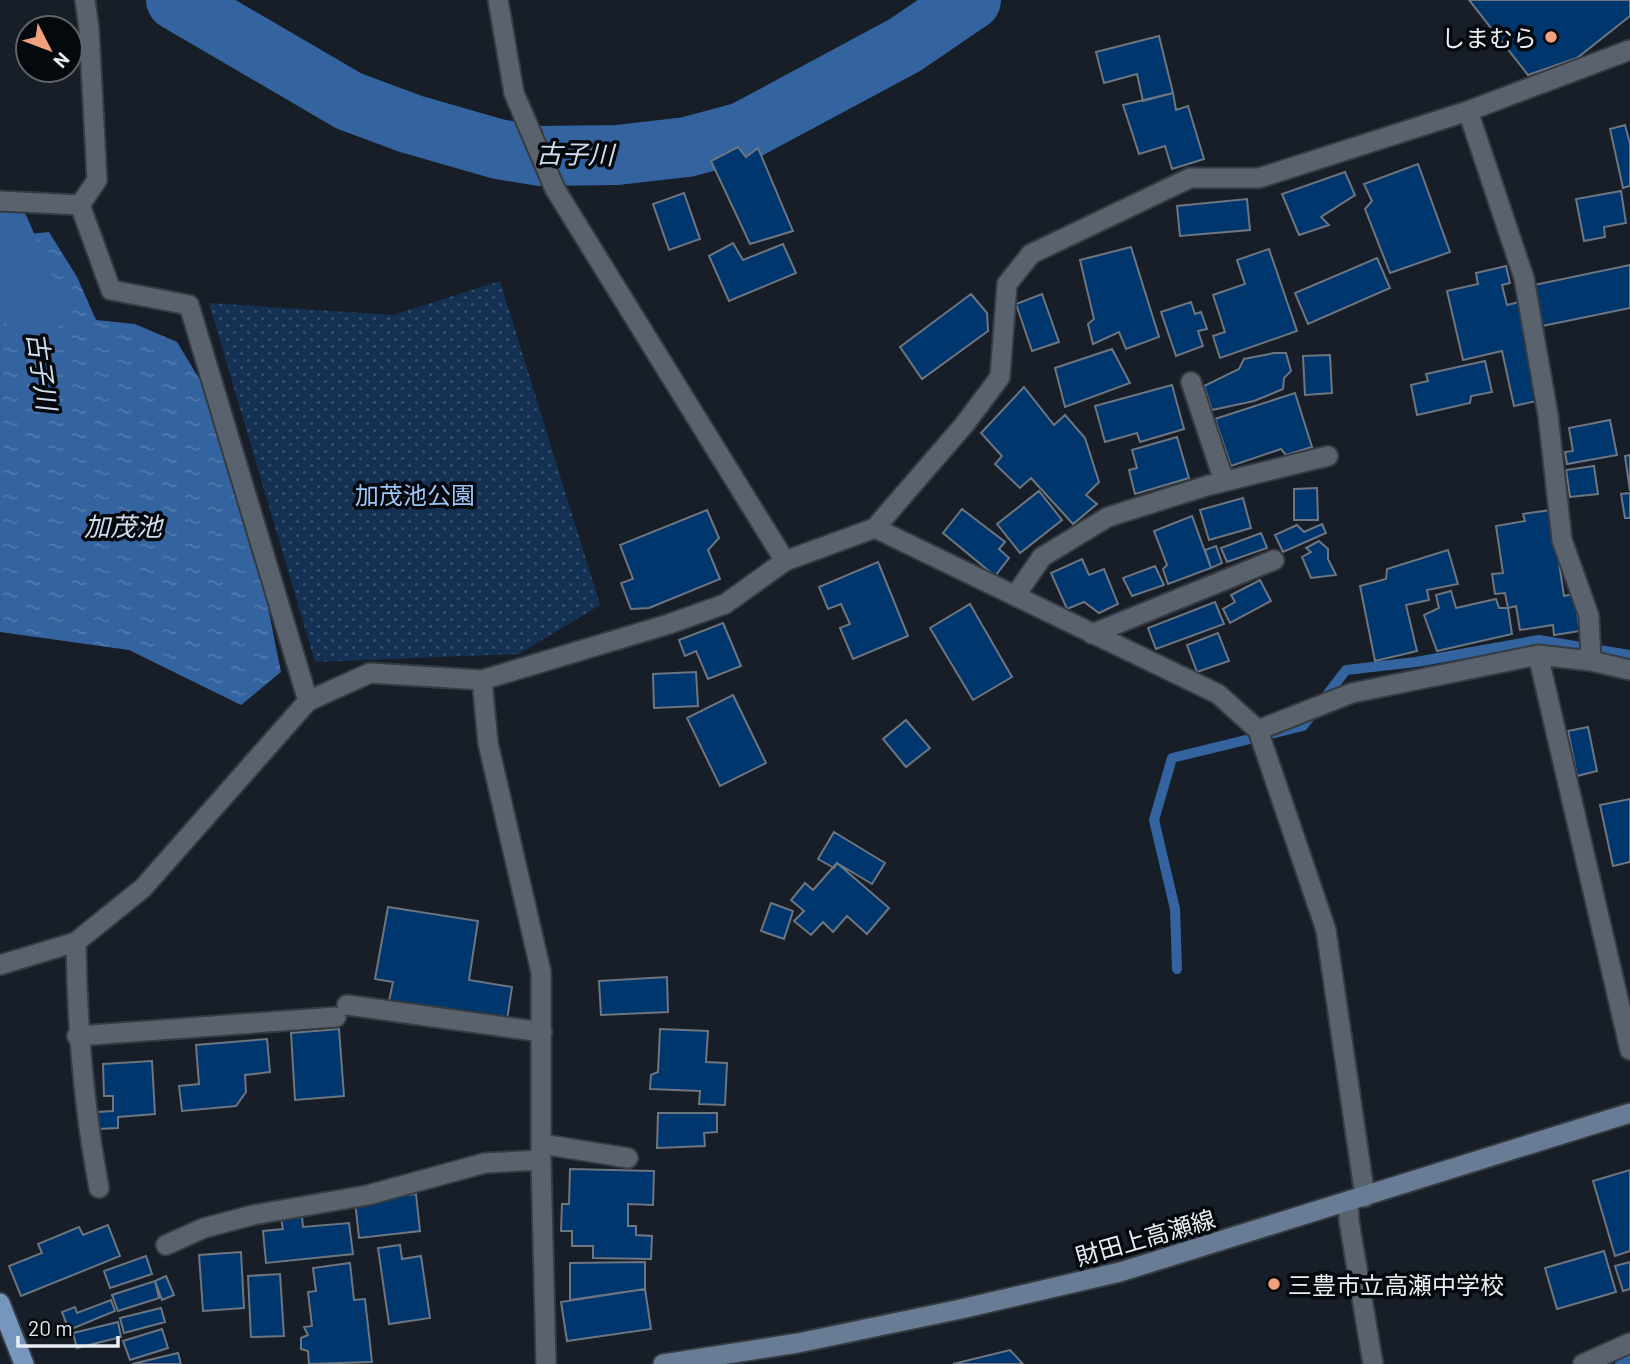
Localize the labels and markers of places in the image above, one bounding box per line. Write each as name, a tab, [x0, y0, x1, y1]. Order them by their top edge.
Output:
place label: しまむら	[1441, 23, 1537, 52]
marker: しまむら	[1543, 29, 1559, 45]
place label: 三豊市立高瀬中学校	[1288, 1270, 1504, 1299]
marker: 三豊市立高瀬中学校	[1266, 1276, 1282, 1292]

